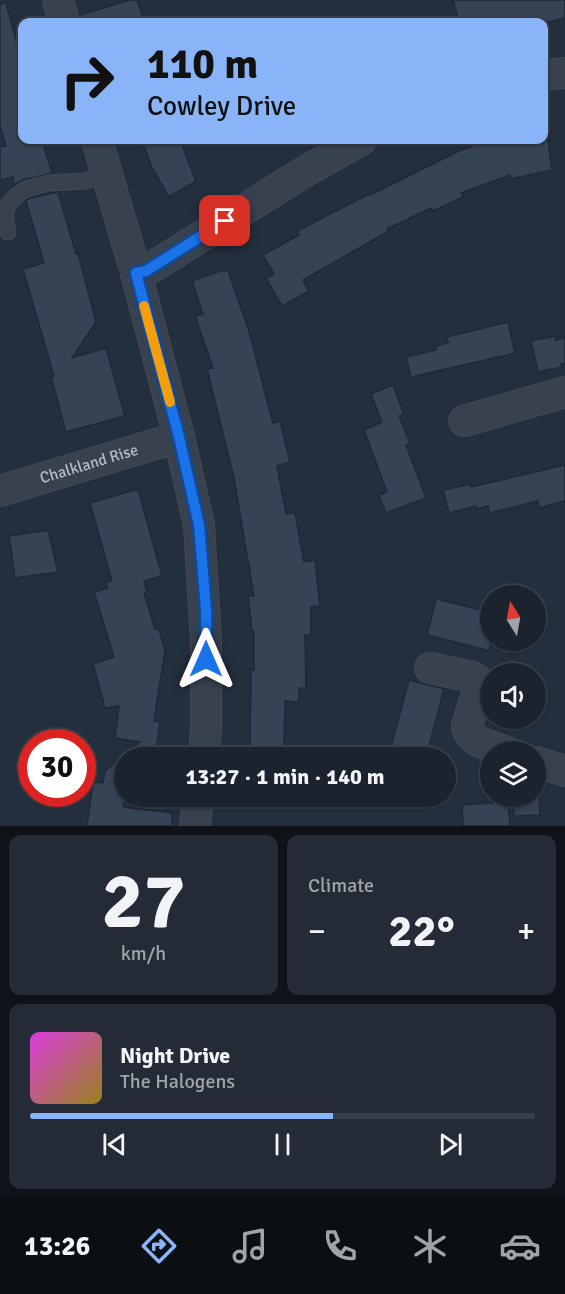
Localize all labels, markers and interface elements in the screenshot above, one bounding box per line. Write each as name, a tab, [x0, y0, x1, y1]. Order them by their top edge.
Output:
text: 110 m	[147, 39, 258, 90]
icon: right	[48, 42, 126, 120]
text: Cowley Drive	[147, 90, 296, 123]
pin	[199, 195, 250, 246]
icon: arrive	[208, 204, 241, 237]
street label: Chalkland Rise	[38, 440, 141, 488]
north arrow	[480, 585, 546, 651]
map controls	[480, 585, 546, 807]
position arrow	[174, 627, 238, 691]
button: sound	[480, 663, 546, 729]
speed limit sign: 30	[18, 729, 96, 807]
button: layers	[480, 741, 546, 807]
text: 13:27 · 1 min · 140 m	[185, 763, 385, 790]
text: 27	[101, 854, 186, 950]
text: Climate	[308, 873, 374, 898]
text: 22°	[388, 904, 455, 959]
text: −	[308, 911, 326, 952]
text: +	[517, 911, 535, 952]
text: km/h	[121, 941, 166, 966]
text: Night Drive	[120, 1042, 230, 1069]
text: The Halogens	[120, 1069, 235, 1094]
icon: previous	[98, 1128, 131, 1161]
icon: pause	[266, 1128, 299, 1161]
icon: next	[434, 1128, 467, 1161]
icon: directions	[138, 1225, 180, 1267]
icon: music	[229, 1225, 271, 1267]
icon: phone	[319, 1225, 361, 1267]
icon: climate	[409, 1225, 451, 1267]
icon: car	[499, 1225, 541, 1267]
text: 13:26	[24, 1230, 90, 1263]

